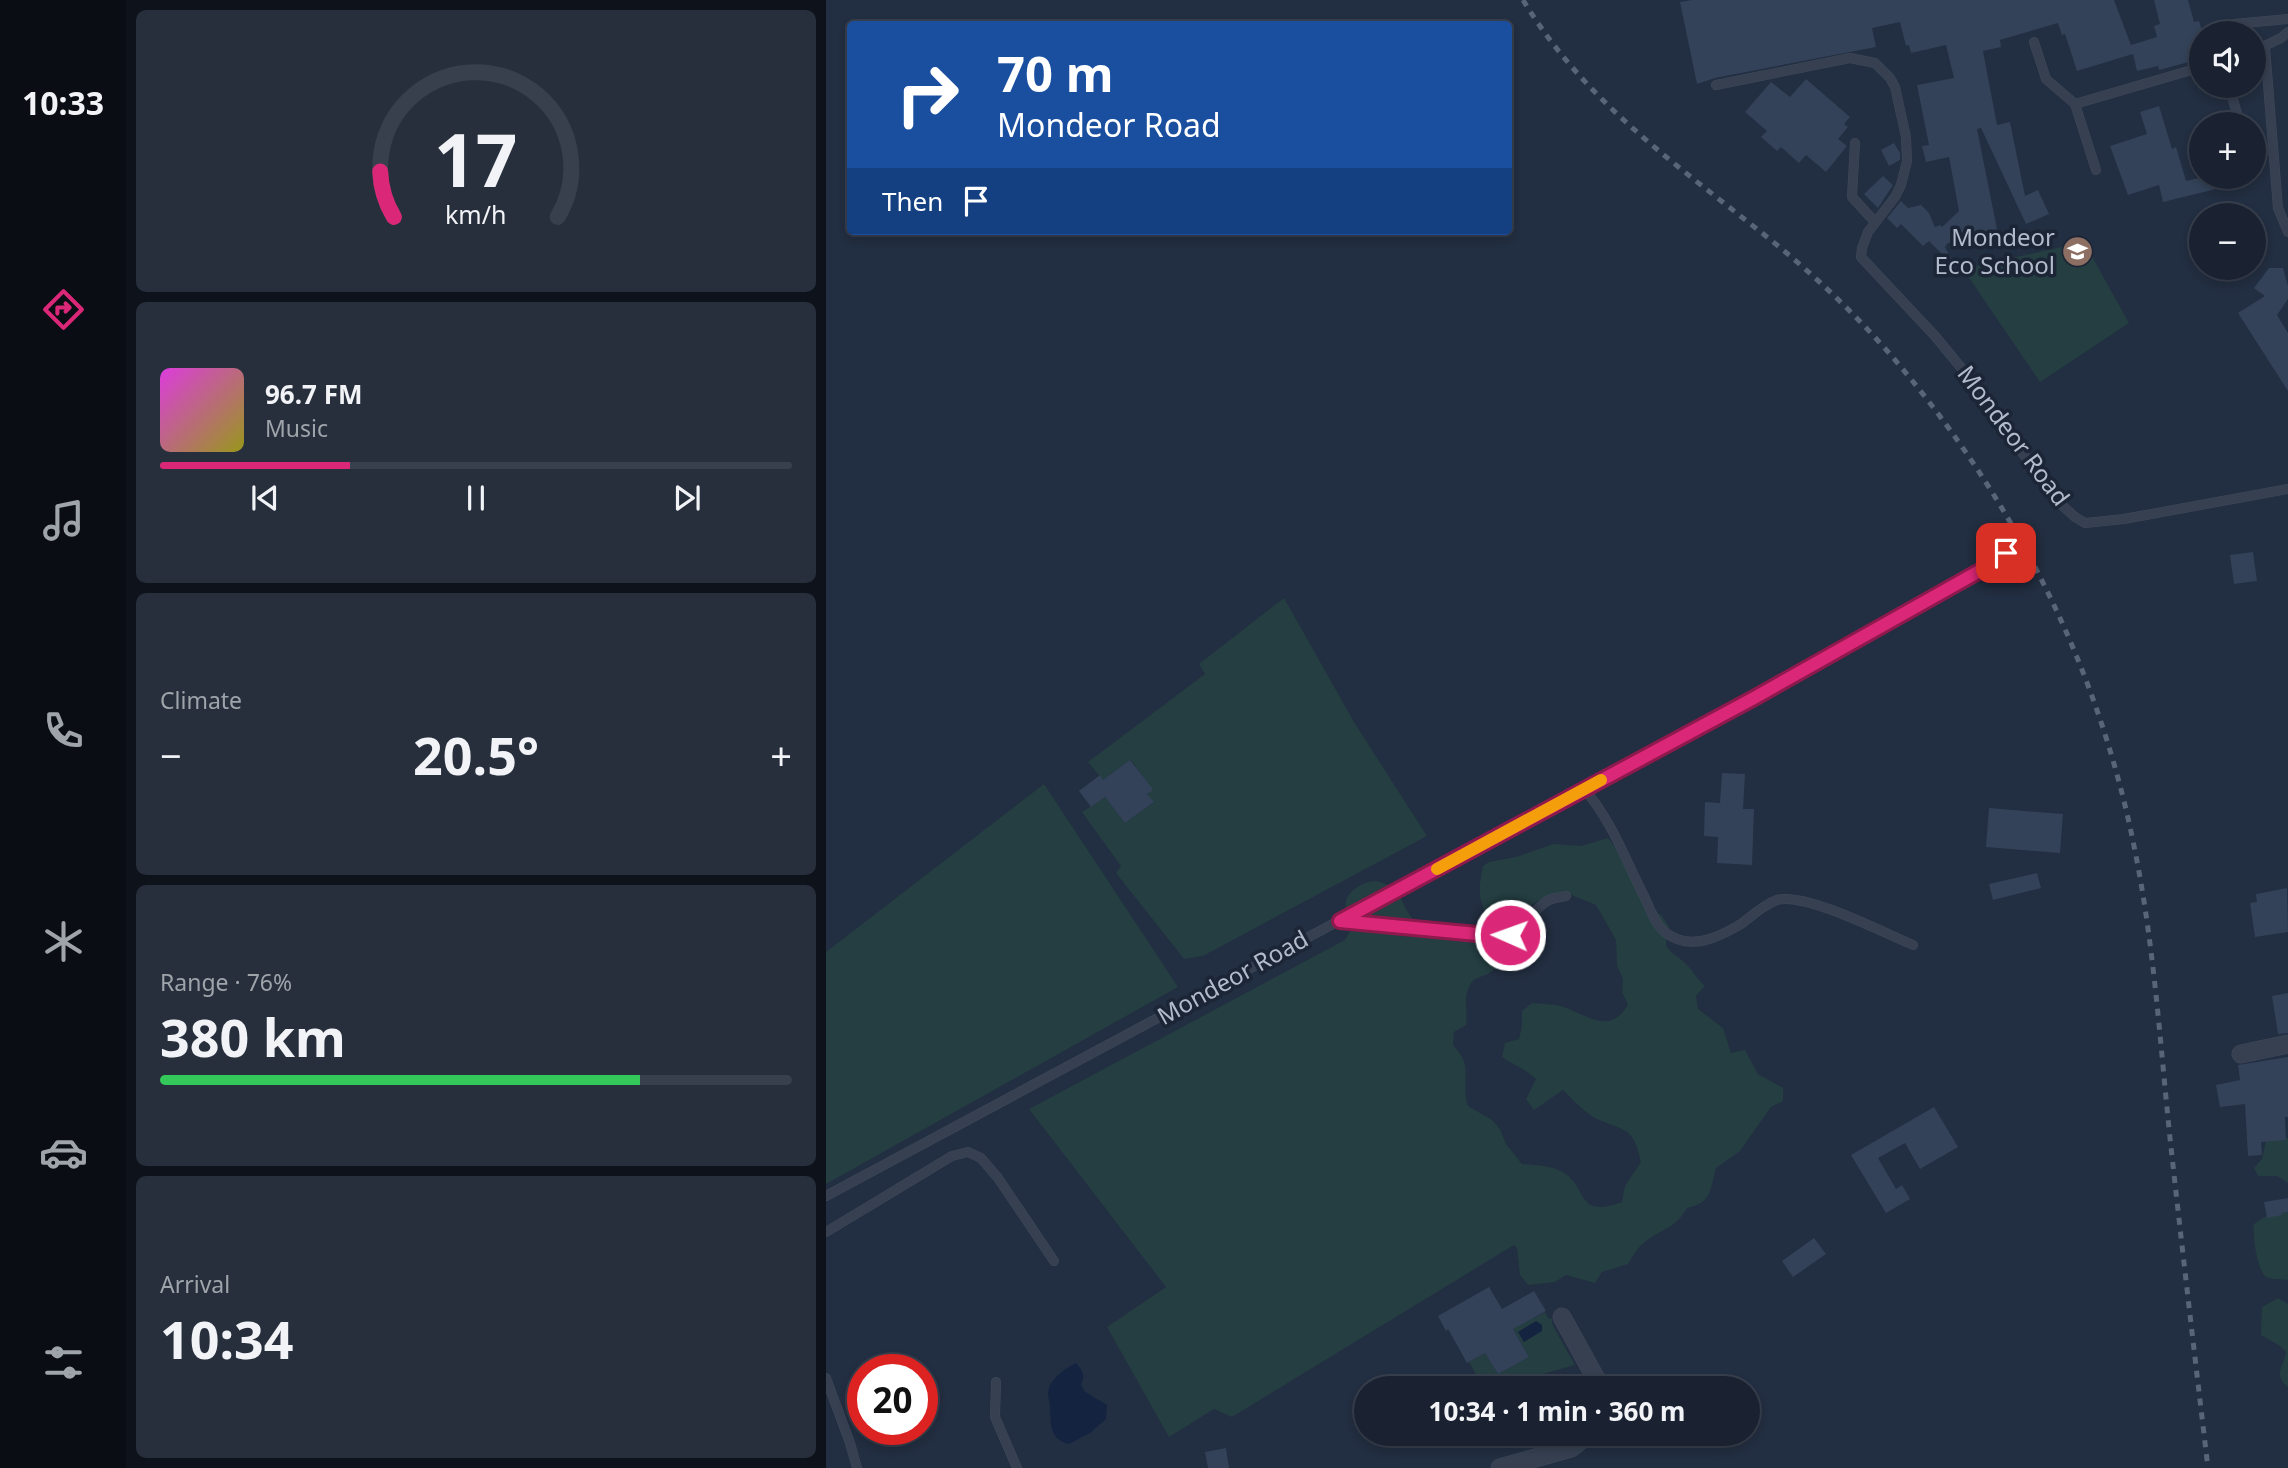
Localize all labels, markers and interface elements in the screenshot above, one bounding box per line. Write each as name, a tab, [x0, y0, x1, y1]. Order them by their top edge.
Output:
map controls	[2189, 21, 2266, 280]
button: sound	[2189, 21, 2266, 98]
text: 70 m	[997, 40, 1114, 106]
icon: right	[882, 49, 973, 140]
text: 10:33	[22, 81, 104, 124]
text: Mondeor Road	[997, 103, 1221, 146]
text: 17	[434, 109, 518, 208]
button: +	[2189, 112, 2266, 189]
icon: arrive	[957, 182, 995, 220]
text: Then	[882, 183, 943, 219]
text: km/h	[445, 197, 507, 231]
button: −	[2189, 203, 2266, 280]
place label: Mondeor Eco School	[1935, 220, 2055, 281]
school or university icon: Mondeor Eco School	[2061, 235, 2095, 269]
icon: directions	[39, 285, 88, 334]
street label: Mondeor Road	[1951, 358, 2078, 512]
text: 96.7 FM	[265, 376, 362, 412]
text: Music	[265, 412, 328, 444]
icon: previous	[246, 479, 284, 517]
icon: pause	[457, 479, 495, 517]
icon: next	[668, 479, 706, 517]
icon: music	[39, 496, 88, 545]
pin	[1976, 523, 2036, 583]
icon: arrive	[1987, 534, 2025, 572]
text: Climate	[160, 684, 242, 716]
icon: phone	[39, 706, 88, 755]
text: 20.5°	[413, 719, 539, 790]
text: −	[160, 729, 182, 781]
text: +	[770, 729, 792, 781]
position arrow	[1473, 898, 1547, 972]
icon: climate	[39, 917, 88, 966]
street label: Mondeor Road	[1151, 922, 1314, 1032]
text: Range · 76%	[160, 966, 292, 998]
text: 380 km	[160, 1001, 346, 1072]
icon: car	[39, 1128, 88, 1177]
text: Arrival	[160, 1268, 230, 1300]
text: 10:34	[160, 1303, 294, 1374]
icon: filters	[39, 1338, 88, 1387]
speed limit sign: 20	[847, 1354, 938, 1445]
text: 10:34 · 1 min · 360 m	[1429, 1393, 1685, 1429]

